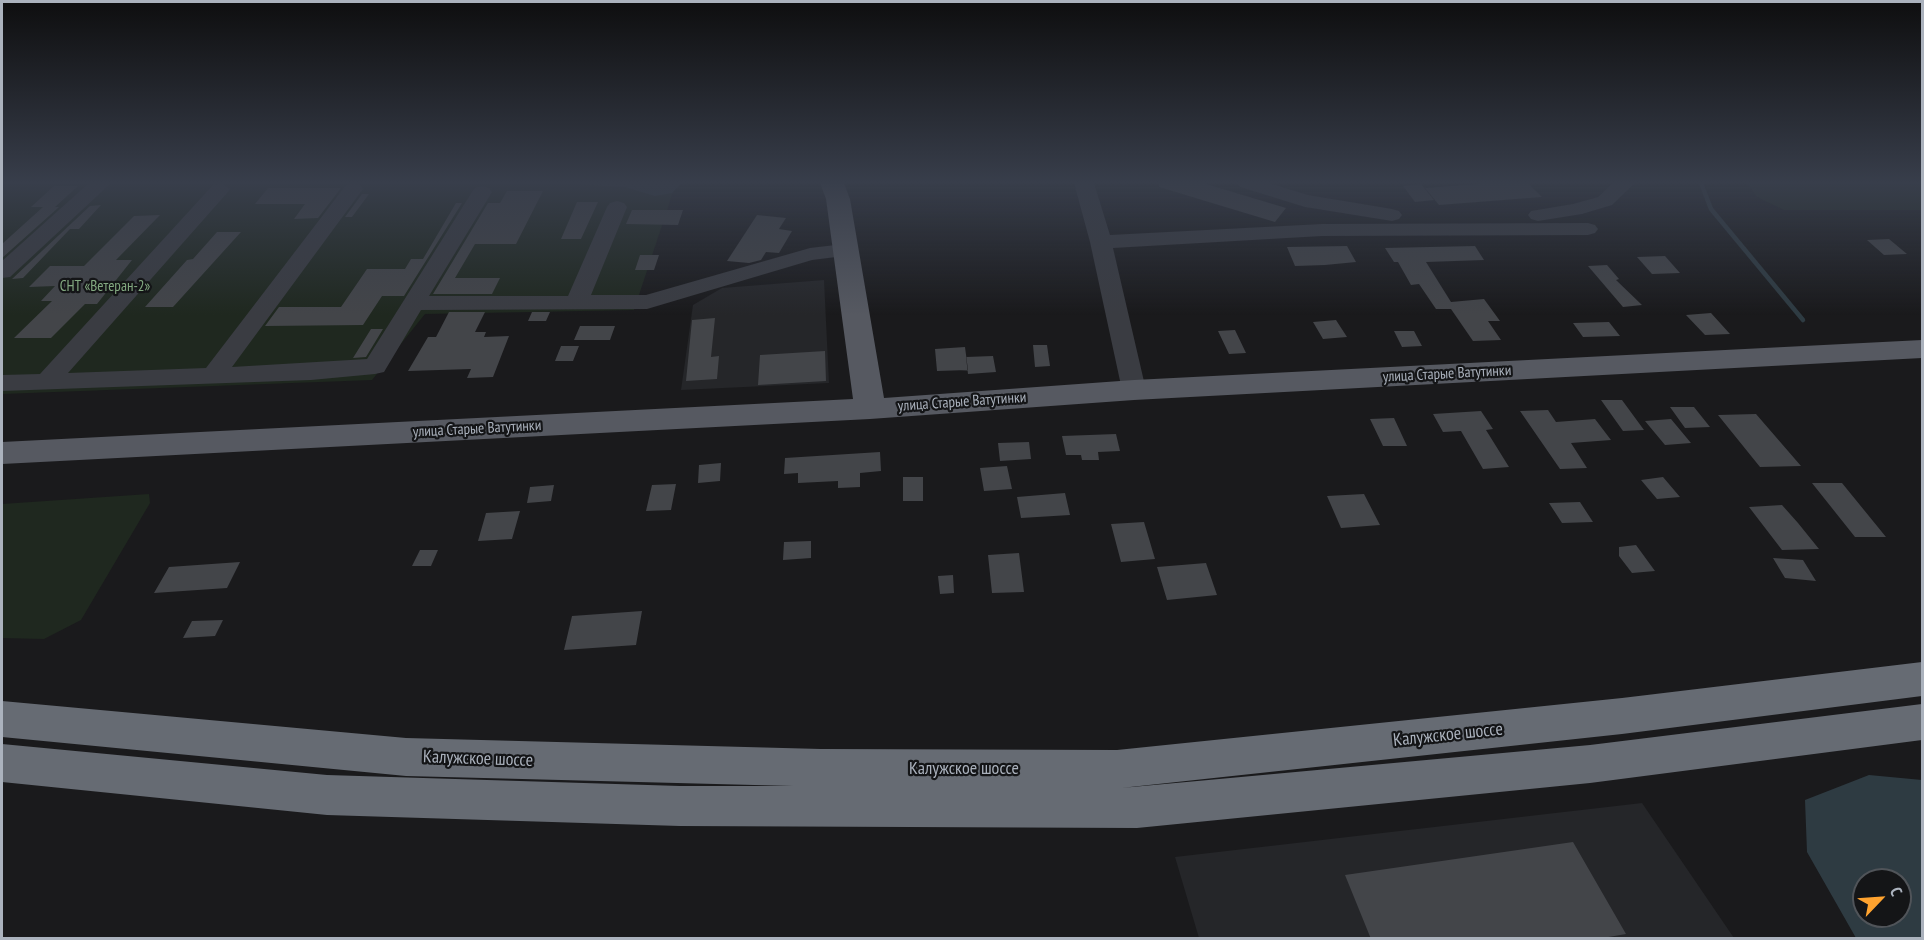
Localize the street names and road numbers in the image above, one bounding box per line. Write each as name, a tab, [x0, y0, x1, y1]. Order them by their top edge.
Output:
street label: улица Старые Ватутинки	[1382, 362, 1512, 386]
street label: улица Старые Ватутинки	[897, 389, 1027, 415]
street label: улица Старые Ватутинки	[412, 417, 542, 441]
street label: Калужское шоссе	[1392, 719, 1504, 751]
street label: Калужское шоссе	[423, 746, 533, 772]
street label: Калужское шоссе	[909, 758, 1019, 780]

